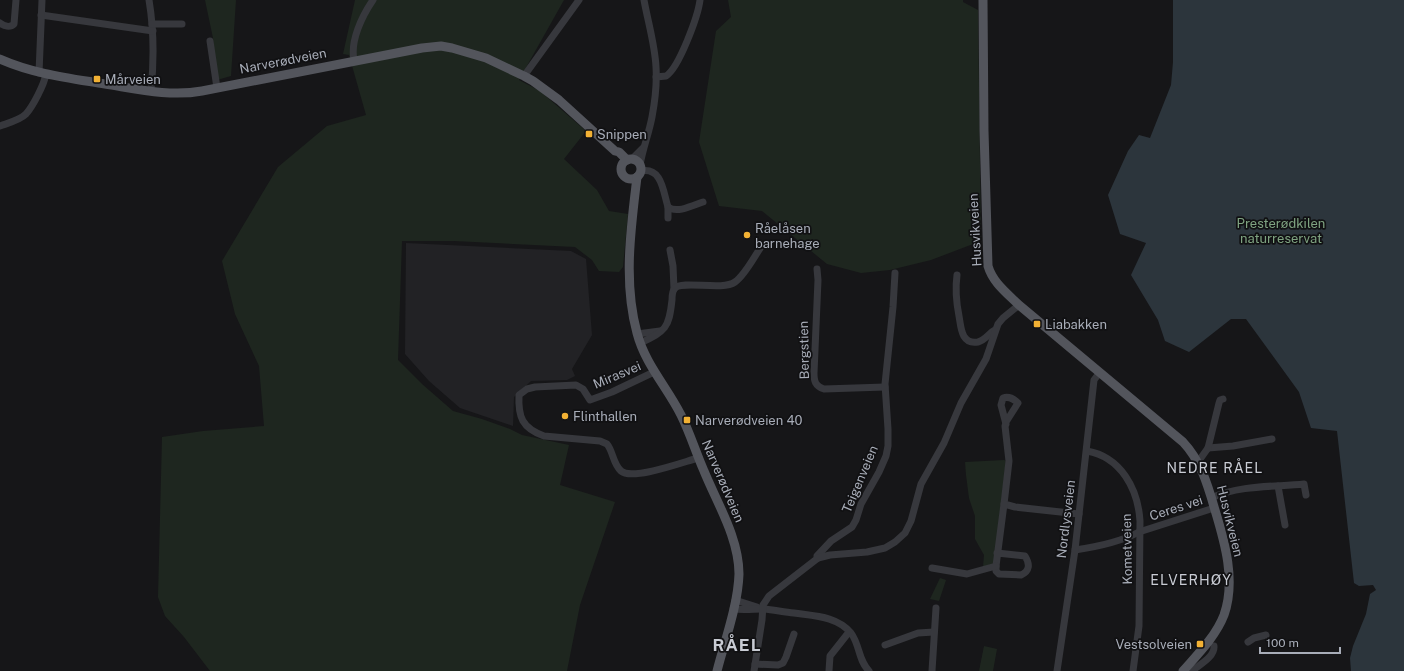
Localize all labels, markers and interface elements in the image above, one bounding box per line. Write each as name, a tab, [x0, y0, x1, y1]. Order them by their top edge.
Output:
street label: Narverødveien	[238, 45, 328, 77]
place label: Mårveien	[105, 72, 161, 87]
marker: Mårveien	[92, 74, 102, 84]
place label: Snippen	[597, 127, 647, 142]
marker: Snippen	[584, 129, 594, 139]
street label: Husvikveien	[966, 193, 984, 267]
park label: Presterødkilen naturreservat	[1237, 216, 1325, 246]
place label: Råelåsen barnehage	[755, 221, 820, 251]
marker: Råelåsen barnehage	[742, 230, 752, 240]
place label: Liabakken	[1045, 317, 1107, 332]
marker: Liabakken	[1032, 319, 1042, 329]
street label: Bergstien	[796, 321, 812, 379]
street label: Mirasvei	[591, 358, 643, 392]
place label: Flinthallen	[573, 409, 637, 424]
marker: Flinthallen	[560, 411, 570, 421]
place label: Narverødveien 40	[695, 413, 803, 428]
marker: Narverødveien 40	[682, 415, 692, 425]
street label: Narverødveien	[699, 437, 747, 525]
street label: Teigenveien	[839, 443, 881, 515]
district label: NEDRE RÅEL	[1167, 458, 1263, 476]
street label: Nordlysveien	[1054, 479, 1078, 559]
street label: Husvikveien	[1214, 484, 1246, 558]
street label: Ceres vei	[1147, 492, 1205, 524]
street label: Kometveien	[1119, 513, 1135, 585]
district label: ELVERHØY	[1150, 572, 1232, 588]
scale bar	[1260, 629, 1340, 655]
district label: RÅEL	[713, 634, 761, 655]
text: 100 m	[1266, 636, 1299, 650]
place label: Vestsolveien	[1116, 637, 1192, 652]
marker: Vestsolveien	[1195, 639, 1205, 649]

